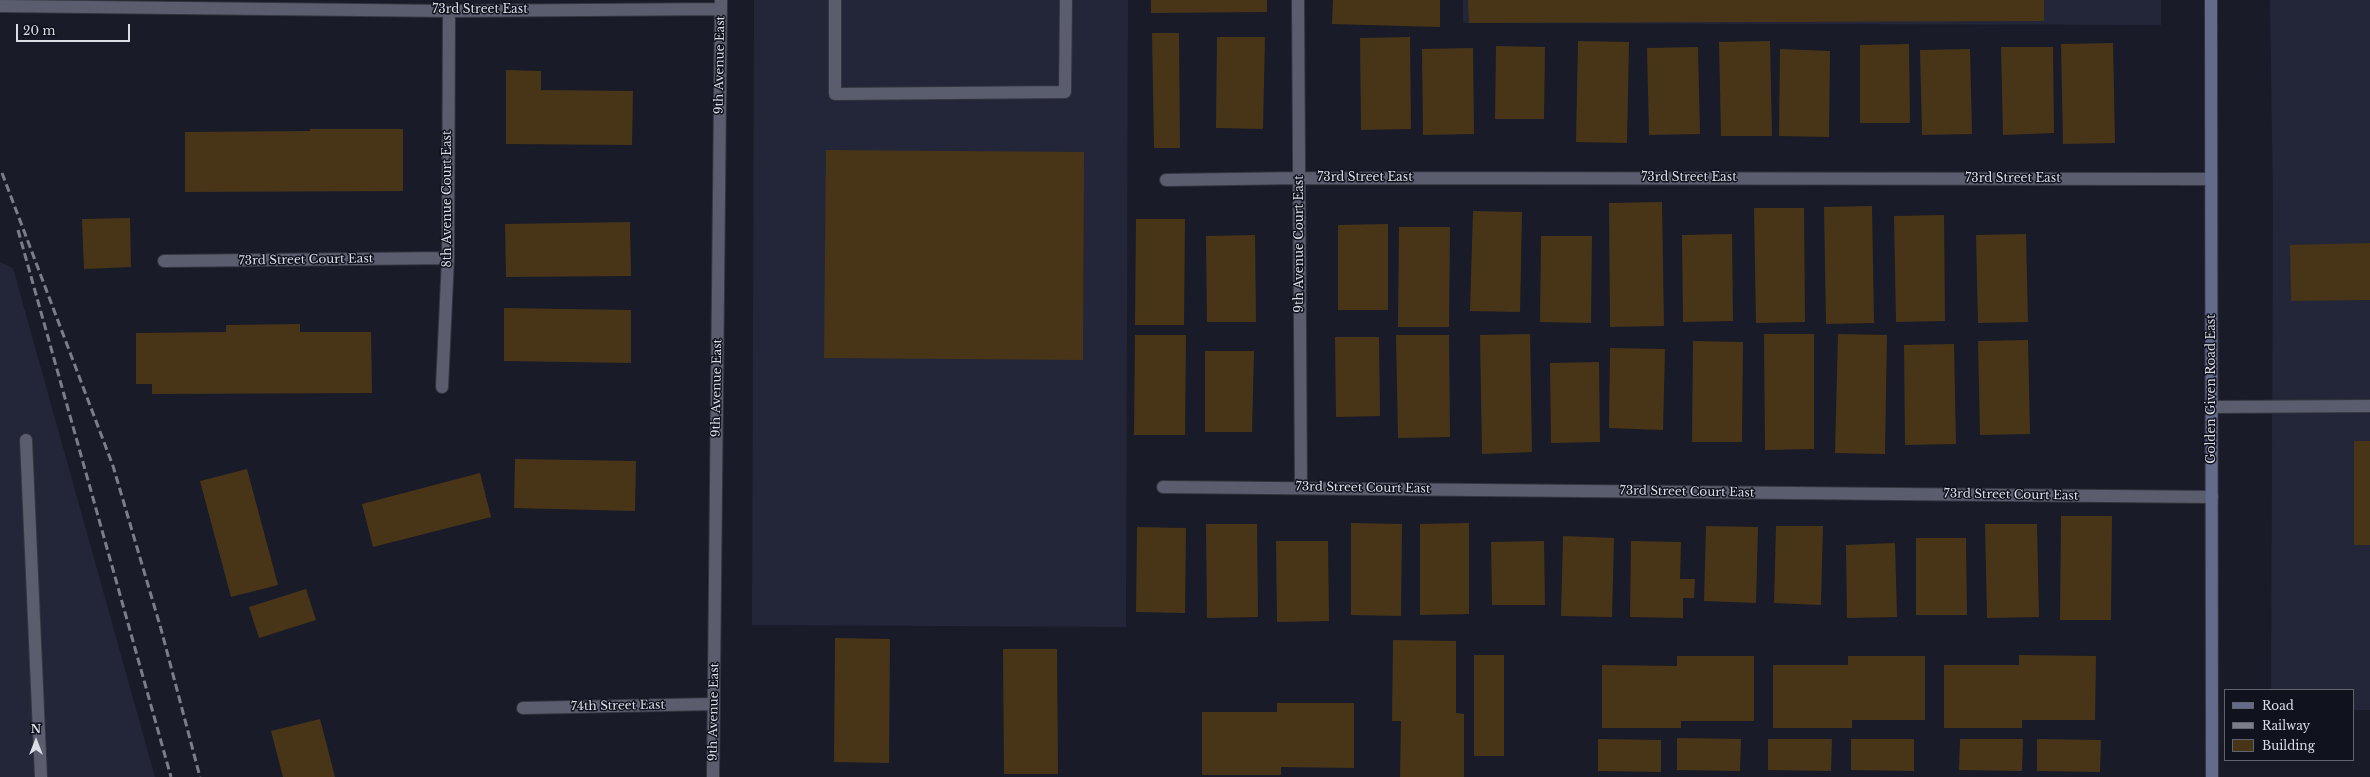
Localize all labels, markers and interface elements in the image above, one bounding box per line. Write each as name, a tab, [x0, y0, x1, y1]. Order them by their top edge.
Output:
street label: 73rd Street East	[432, 3, 528, 17]
scale bar	[18, 16, 132, 42]
street label: 9th Avenue East	[712, 16, 728, 114]
text: 20 m	[23, 23, 55, 38]
street label: 8th Avenue Court East	[441, 130, 455, 268]
street label: 73rd Street East	[1317, 171, 1413, 185]
street label: 73rd Street East	[1641, 171, 1737, 185]
street label: 73rd Street East	[1965, 172, 2061, 186]
street label: 9th Avenue Court East	[1293, 175, 1307, 313]
street label: 73rd Street Court East	[239, 252, 373, 268]
street label: Golden Given Road East	[2205, 314, 2219, 464]
street label: 9th Avenue East	[709, 339, 725, 437]
street label: 73rd Street Court East	[1296, 480, 1430, 496]
street label: 73rd Street Court East	[1620, 484, 1754, 500]
street label: 73rd Street Court East	[1944, 487, 2078, 503]
street label: 9th Avenue East	[706, 663, 722, 761]
legend	[2224, 689, 2354, 761]
street label: 74th Street East	[571, 698, 665, 714]
text: Road	[2262, 698, 2294, 713]
text: Railway	[2262, 718, 2310, 733]
north arrow	[16, 721, 56, 761]
text: N	[31, 722, 41, 736]
text: Building	[2262, 738, 2315, 753]

